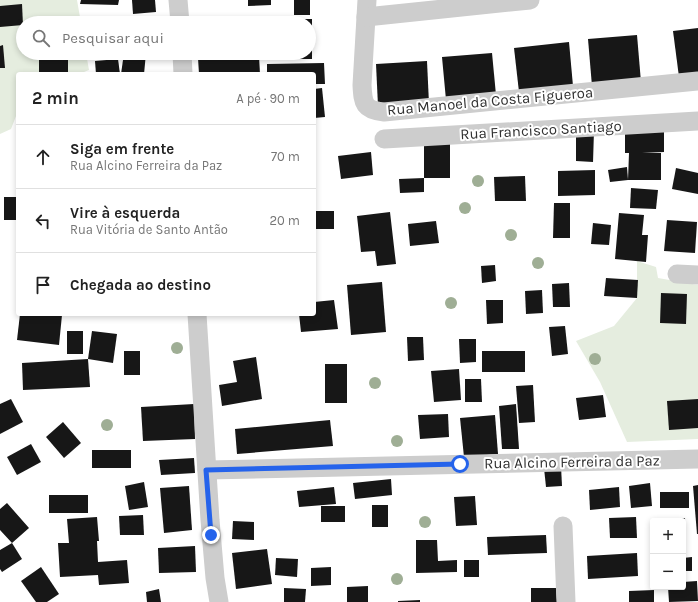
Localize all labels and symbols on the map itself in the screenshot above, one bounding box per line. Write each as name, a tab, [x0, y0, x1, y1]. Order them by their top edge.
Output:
street label: Rua Manoel da Costa Figueroa	[386, 83, 594, 119]
street label: Rua Francisco Santiago	[460, 117, 622, 143]
street label: Rua Alcino Ferreira da Paz	[484, 451, 660, 473]
route start	[451, 455, 469, 473]
route end	[202, 526, 220, 544]

